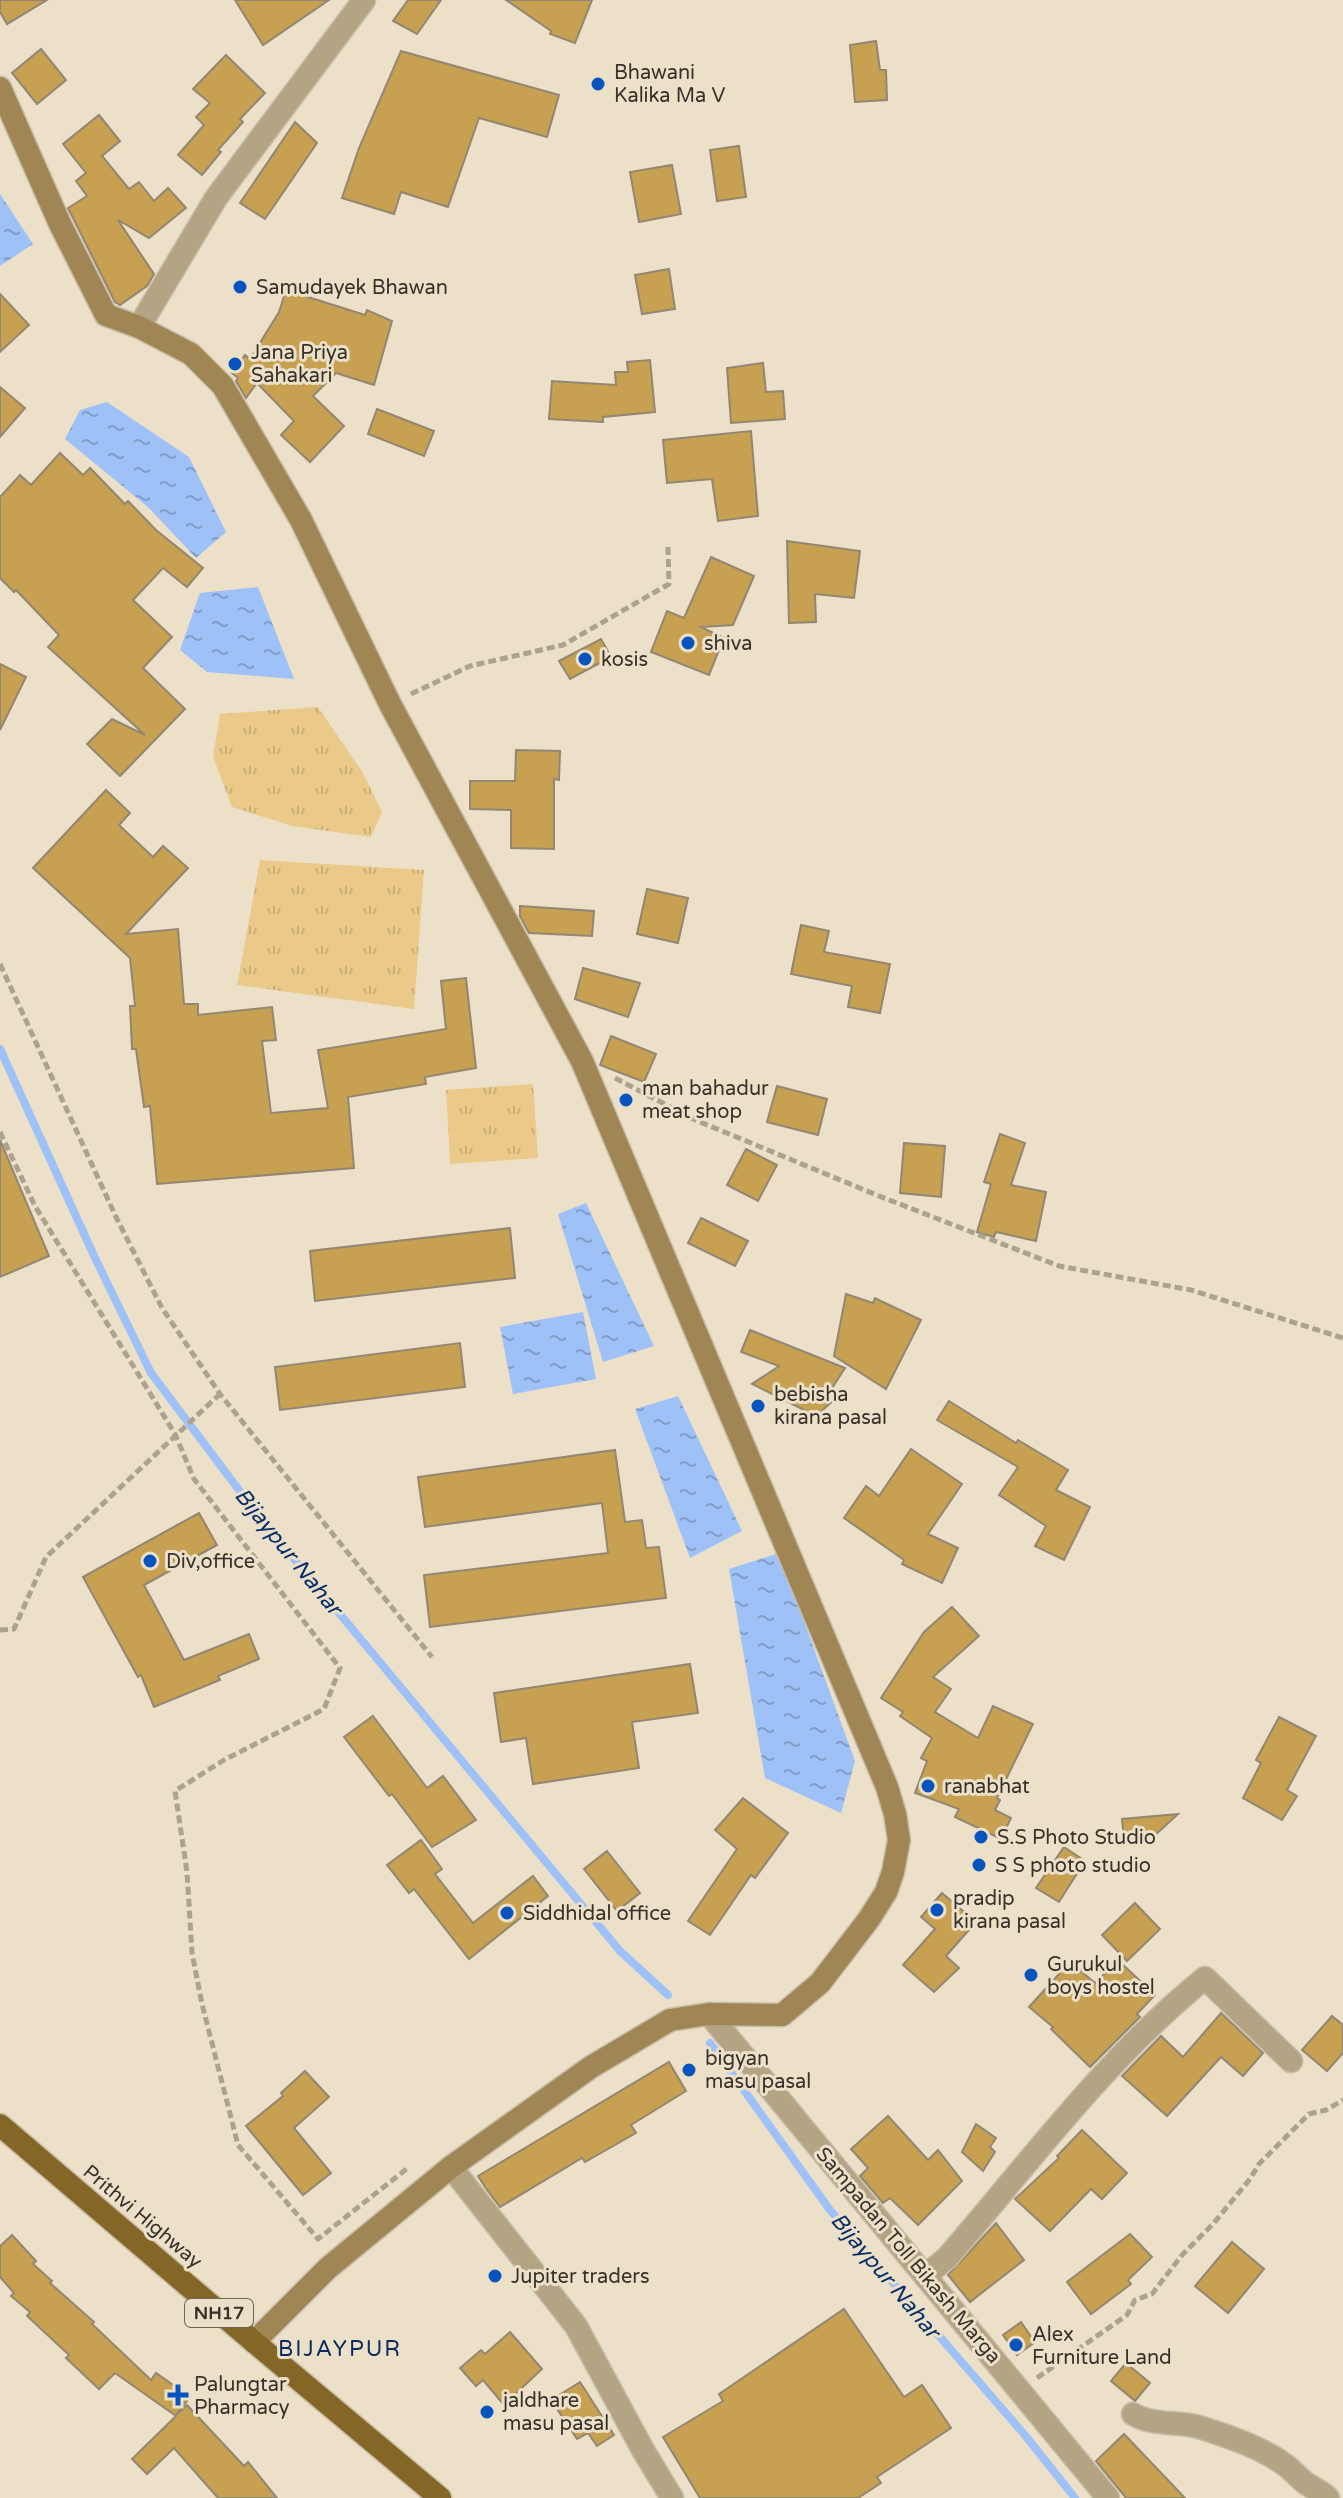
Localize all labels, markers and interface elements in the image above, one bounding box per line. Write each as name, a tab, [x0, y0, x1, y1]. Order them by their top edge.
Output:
place label: Bhawani Kalika Ma V	[614, 61, 725, 108]
marker: Bhawani Kalika Ma V	[589, 75, 607, 93]
place label: Samudayek Bhawan	[256, 276, 448, 300]
marker: Samudayek Bhawan	[231, 278, 249, 296]
place label: Jana Priya Sahakari	[251, 341, 348, 388]
marker: Jana Priya Sahakari	[226, 355, 244, 373]
place label: shiva	[704, 632, 752, 656]
marker: shiva	[679, 634, 697, 652]
place label: kosis	[601, 648, 648, 672]
marker: kosis	[576, 650, 594, 668]
place label: man bahadur meat shop	[642, 1077, 769, 1124]
marker: man bahadur meat shop	[617, 1091, 635, 1109]
place label: bebisha kirana pasal	[774, 1383, 887, 1430]
marker: bebisha kirana pasal	[749, 1397, 767, 1415]
water label: Bijaypur Nahar	[229, 1483, 349, 1622]
place label: Div,office	[166, 1550, 255, 1574]
marker: Div,office	[141, 1552, 159, 1570]
place label: ranabhat	[944, 1775, 1030, 1799]
marker: ranabhat	[919, 1777, 937, 1795]
place label: S.S Photo Studio	[997, 1826, 1156, 1850]
marker: S.S Photo Studio	[972, 1828, 990, 1846]
place label: S S photo studio	[995, 1854, 1151, 1878]
marker: S S photo studio	[970, 1856, 988, 1874]
place label: pradip kirana pasal	[953, 1887, 1066, 1934]
marker: pradip kirana pasal	[928, 1901, 946, 1919]
place label: Siddhidal office	[523, 1902, 671, 1926]
marker: Siddhidal office	[498, 1904, 516, 1922]
place label: Gurukul boys hostel	[1047, 1953, 1155, 2000]
marker: Gurukul boys hostel	[1022, 1966, 1040, 1984]
place label: bigyan masu pasal	[705, 2047, 811, 2094]
marker: bigyan masu pasal	[680, 2061, 698, 2079]
street label: Sampadan Toll Bikash Marga	[811, 2143, 1006, 2369]
street label: Prithvi Highway	[78, 2160, 207, 2274]
water label: Bijaypur Nahar	[825, 2208, 947, 2346]
place label: Jupiter traders	[511, 2265, 650, 2289]
marker: Jupiter traders	[486, 2267, 504, 2285]
road number: NH17	[185, 2299, 253, 2327]
place label: Alex Furniture Land	[1032, 2323, 1172, 2370]
district label: BIJAYPUR	[278, 2336, 402, 2362]
marker: Alex Furniture Land	[1007, 2336, 1025, 2354]
place label: Palungtar Pharmacy	[194, 2373, 290, 2420]
marker: Palungtar Pharmacy	[169, 2386, 187, 2404]
place label: jaldhare masu pasal	[502, 2389, 609, 2436]
marker: jaldhare masu pasal	[478, 2403, 496, 2421]

